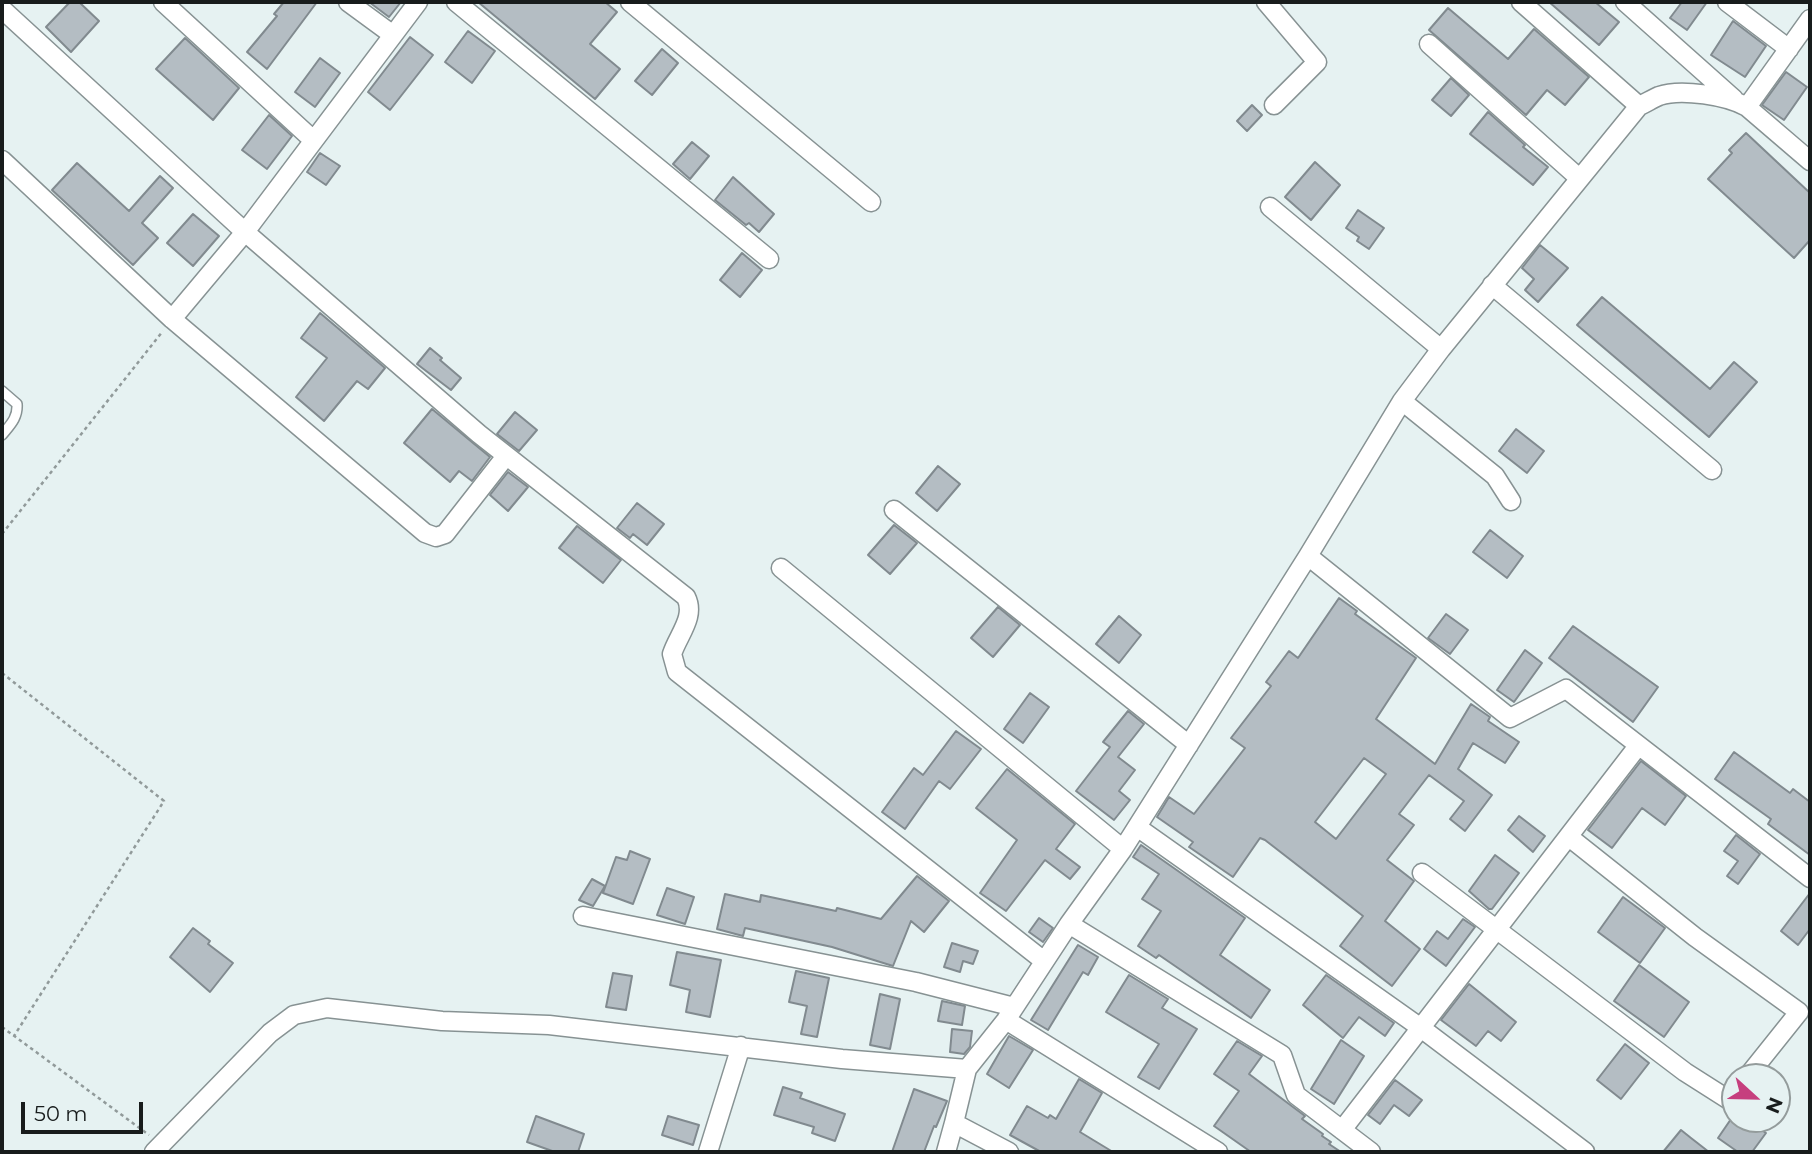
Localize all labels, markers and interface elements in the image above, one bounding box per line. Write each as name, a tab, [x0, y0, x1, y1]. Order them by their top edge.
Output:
north arrow	[1721, 1063, 1791, 1133]
scale bar	[24, 1088, 147, 1132]
text: N	[1761, 1094, 1788, 1117]
text: 50 m	[34, 1101, 88, 1126]

